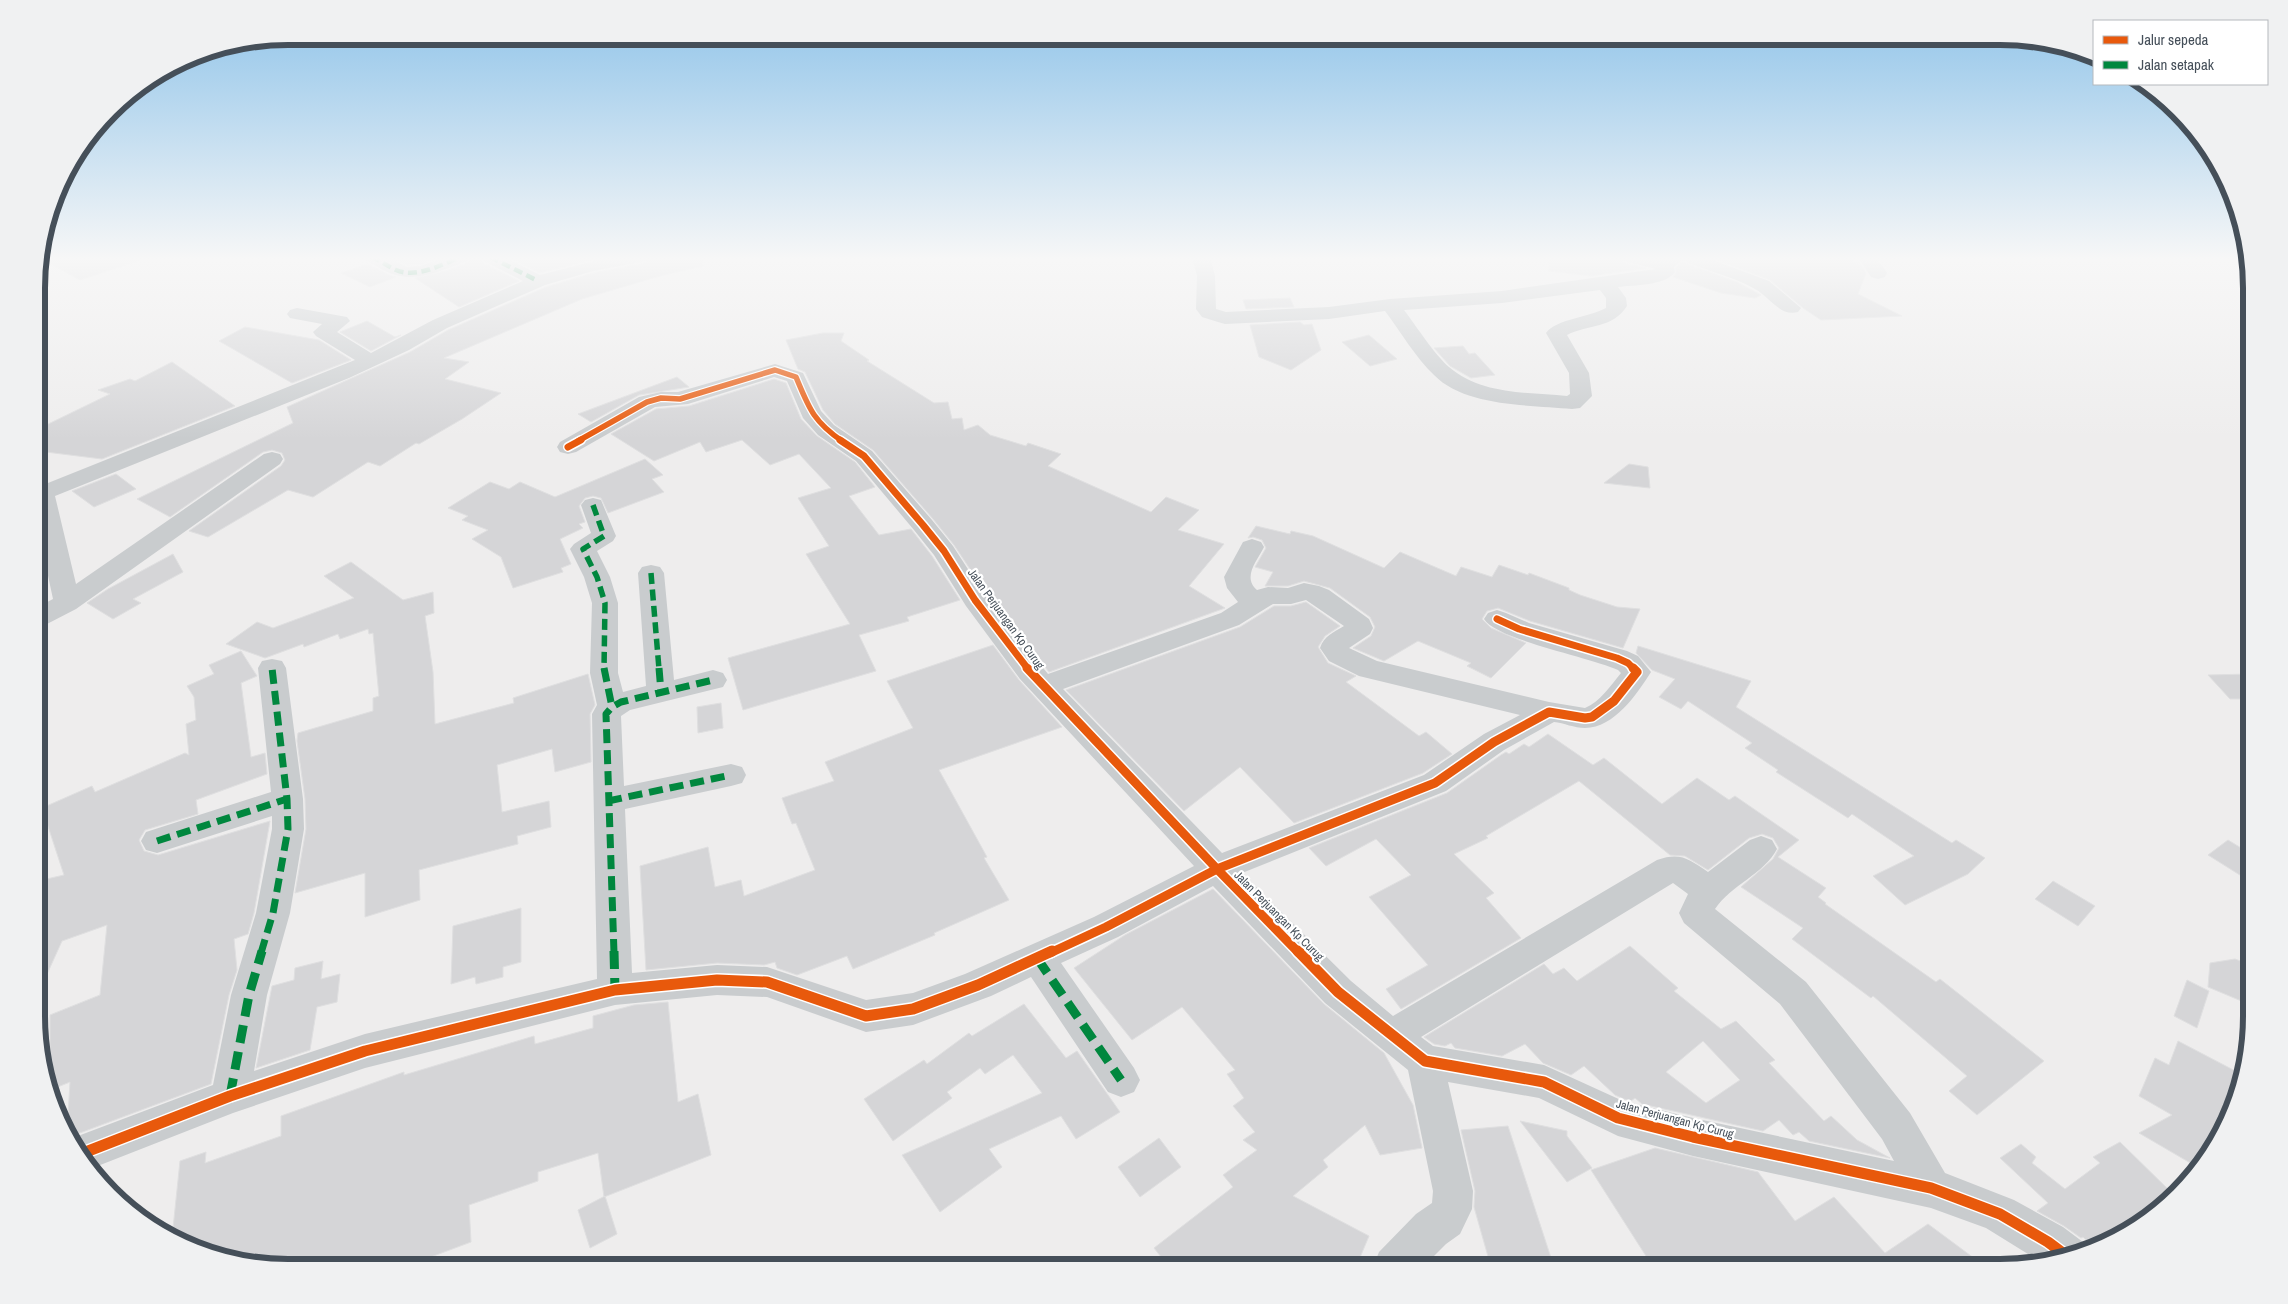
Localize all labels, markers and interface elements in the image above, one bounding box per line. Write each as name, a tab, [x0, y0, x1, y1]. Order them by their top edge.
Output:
legend	[2093, 20, 2268, 85]
text: Jalur sepeda	[2138, 29, 2209, 50]
text: Jalan setapak	[2138, 54, 2215, 75]
street label: Jalan Perjuangan Kp Curug	[964, 565, 1048, 673]
street label: Jalan Perjuangan Kp Curug	[1231, 868, 1328, 965]
street label: Jalan Perjuangan Kp Curug	[1615, 1096, 1736, 1143]

